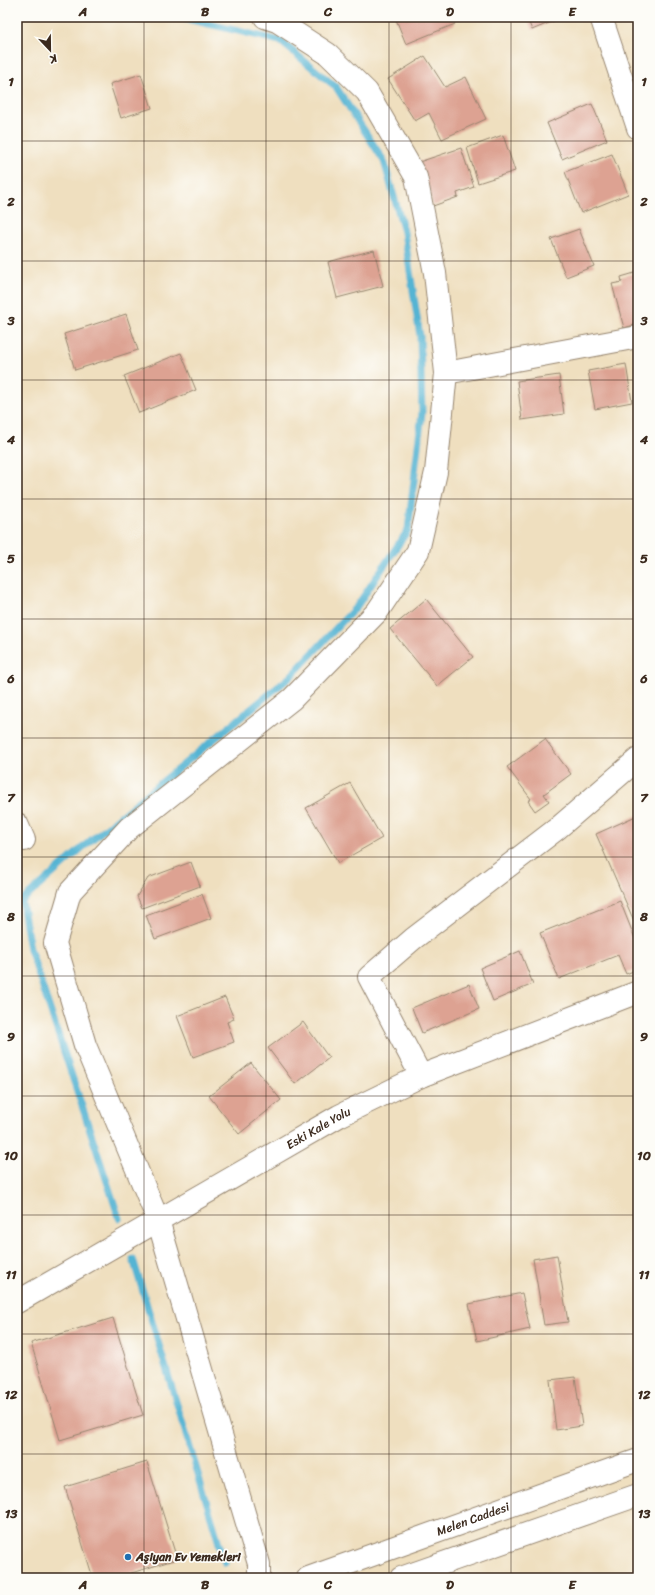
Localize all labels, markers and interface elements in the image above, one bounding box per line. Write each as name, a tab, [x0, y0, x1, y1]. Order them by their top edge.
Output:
text: A	[78, 0, 87, 23]
text: B	[201, 0, 210, 23]
text: C	[323, 0, 333, 23]
text: D	[446, 0, 454, 23]
text: E	[568, 0, 577, 23]
north arrow	[30, 30, 70, 70]
text: K	[46, 48, 61, 69]
text: 1	[8, 70, 14, 93]
text: 1	[641, 70, 647, 93]
text: 2	[6, 190, 15, 213]
text: 2	[639, 190, 648, 213]
text: 3	[6, 309, 15, 332]
text: 3	[639, 309, 648, 332]
text: 4	[6, 428, 16, 451]
text: 4	[639, 428, 649, 451]
text: 5	[7, 547, 15, 570]
text: 5	[640, 547, 648, 570]
text: 6	[6, 667, 15, 690]
text: 6	[639, 667, 648, 690]
text: 7	[7, 786, 16, 809]
text: 7	[640, 786, 649, 809]
text: 8	[6, 905, 15, 928]
text: 8	[639, 905, 648, 928]
text: 9	[7, 1025, 15, 1048]
text: 9	[640, 1025, 648, 1048]
street label: Eski Kale Yolu	[282, 1101, 355, 1155]
text: 10	[4, 1144, 18, 1167]
text: 10	[637, 1144, 651, 1167]
text: 11	[5, 1263, 17, 1286]
text: 11	[638, 1263, 650, 1286]
text: 12	[4, 1383, 18, 1406]
text: 12	[637, 1383, 651, 1406]
street label: Melen Caddesi	[433, 1496, 513, 1542]
text: 13	[5, 1502, 18, 1525]
text: 13	[638, 1502, 651, 1525]
place label: Aşiyan Ev Yemekleri	[135, 1546, 241, 1568]
marker: Aşiyan Ev Yemekleri	[123, 1552, 133, 1562]
text: A	[78, 1573, 87, 1595]
text: B	[201, 1573, 210, 1595]
text: C	[323, 1573, 333, 1595]
text: D	[446, 1573, 454, 1595]
text: E	[568, 1573, 577, 1595]

